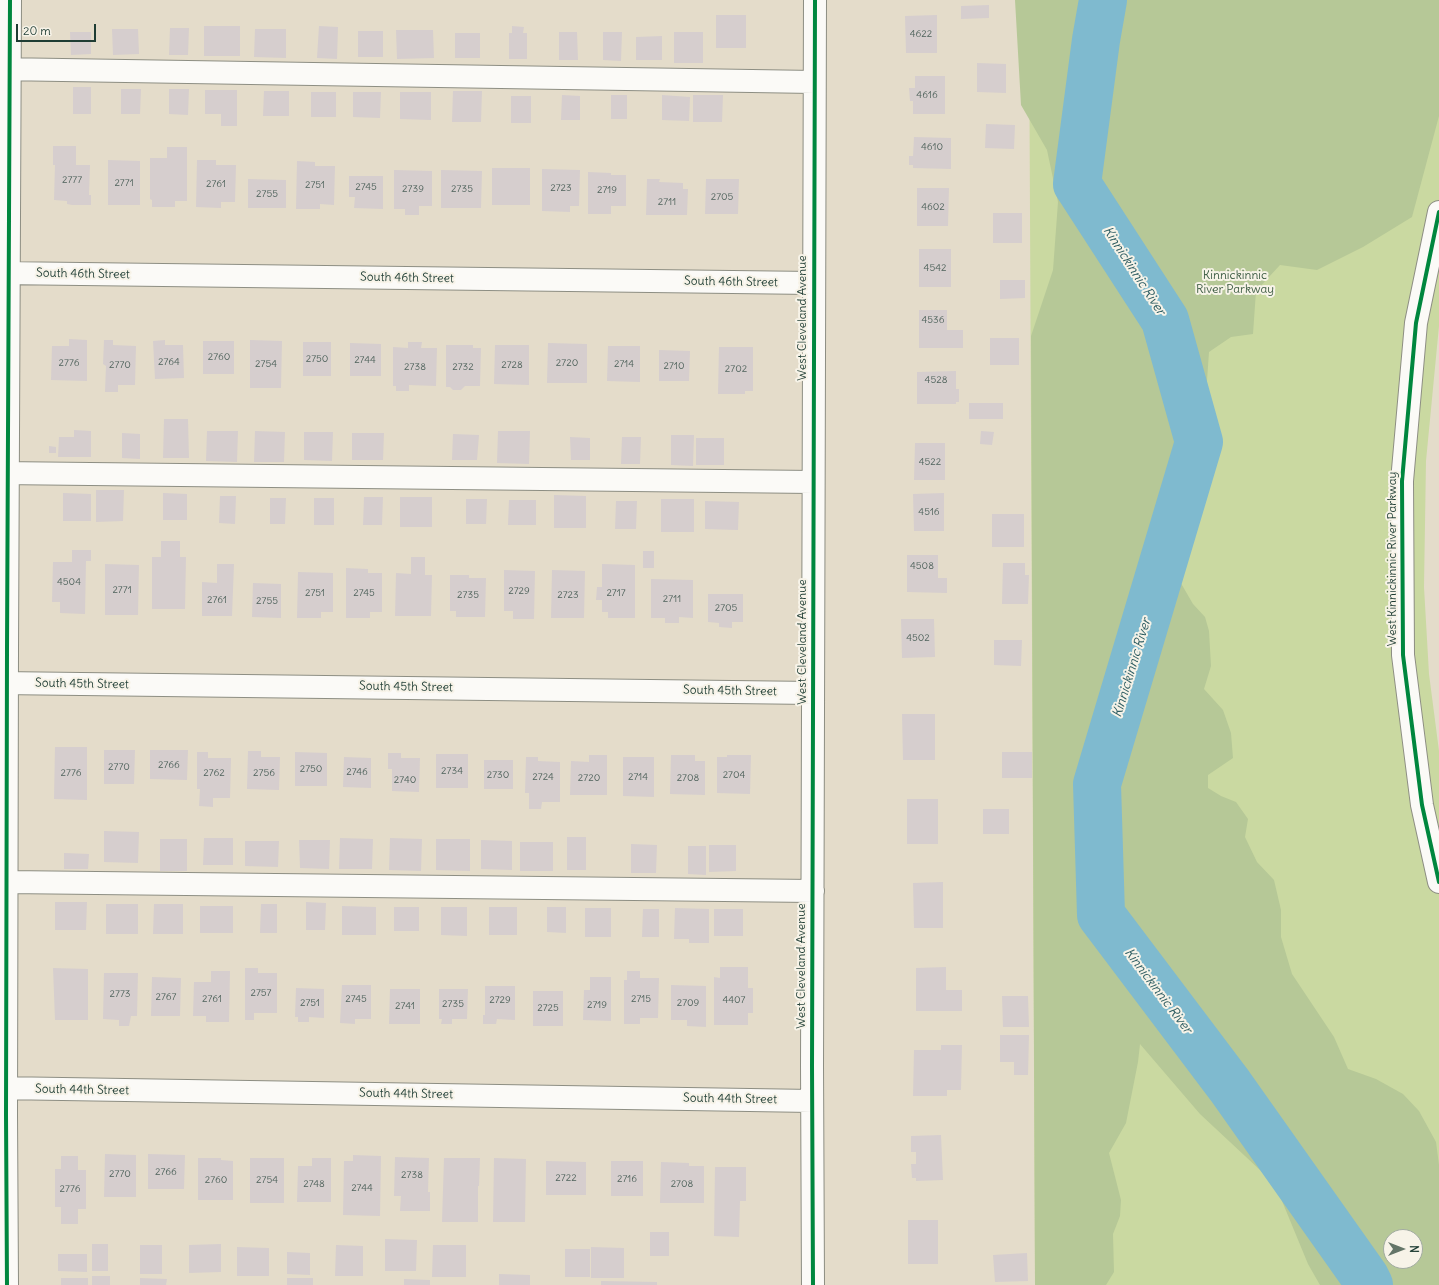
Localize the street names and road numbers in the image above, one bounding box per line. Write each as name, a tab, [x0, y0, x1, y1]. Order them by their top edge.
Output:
street label: West Cleveland Avenue	[796, 255, 810, 381]
street label: South 46th Street	[36, 266, 130, 282]
street label: South 46th Street	[360, 270, 454, 286]
street label: South 46th Street	[684, 274, 778, 290]
street label: West Kinnickinnic River Parkway	[1386, 472, 1400, 646]
street label: West Cleveland Avenue	[796, 579, 810, 705]
street label: South 45th Street	[35, 676, 129, 692]
street label: South 45th Street	[359, 679, 453, 695]
street label: South 45th Street	[683, 683, 777, 699]
street label: West Cleveland Avenue	[795, 903, 809, 1029]
street label: South 44th Street	[35, 1082, 129, 1098]
street label: South 44th Street	[359, 1086, 453, 1102]
street label: South 44th Street	[683, 1091, 777, 1107]

